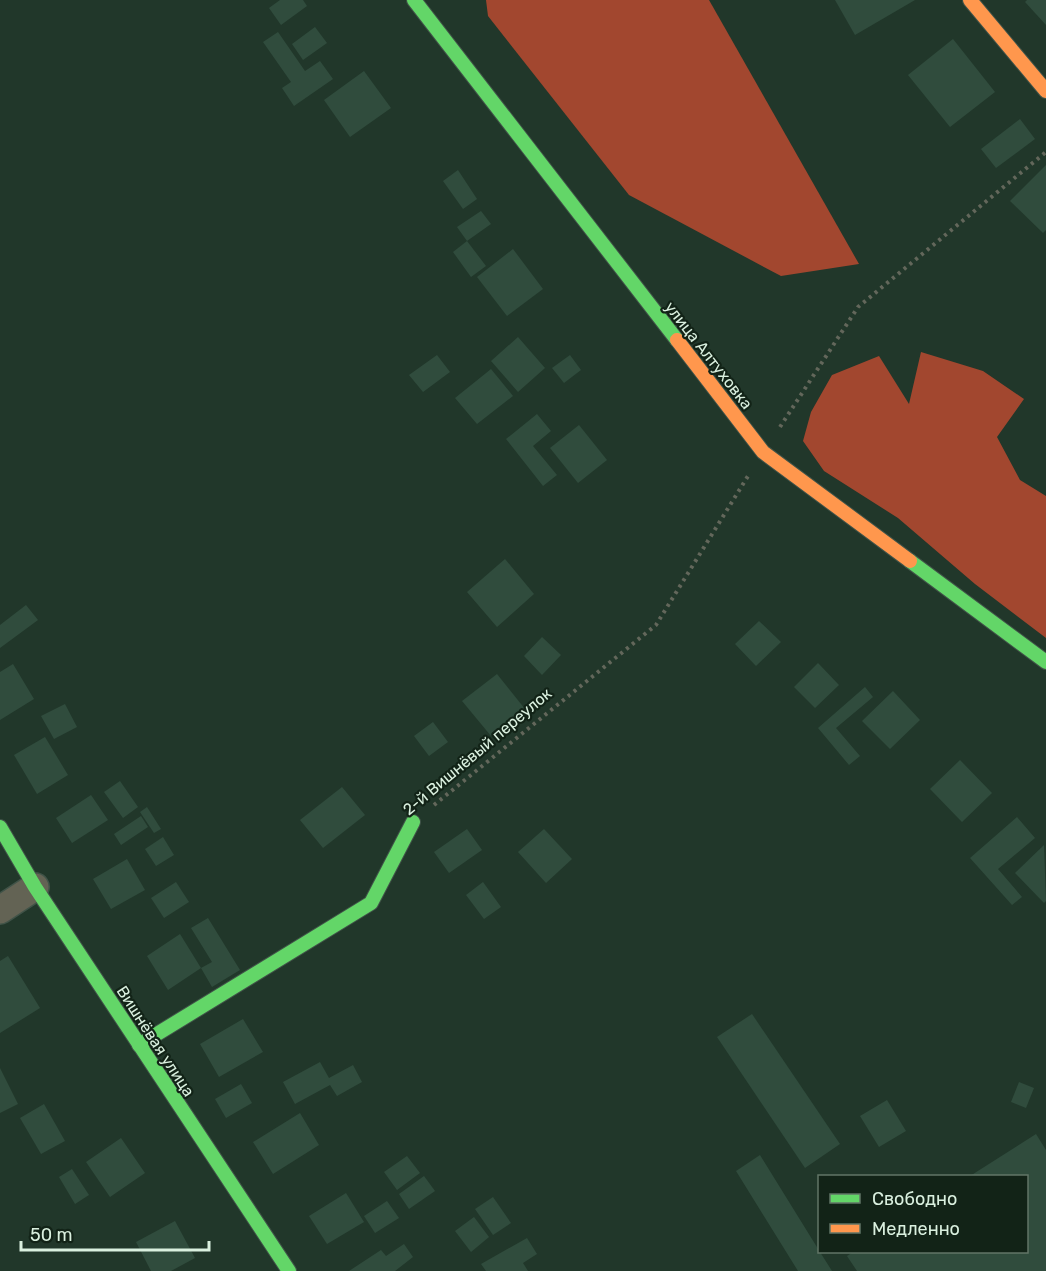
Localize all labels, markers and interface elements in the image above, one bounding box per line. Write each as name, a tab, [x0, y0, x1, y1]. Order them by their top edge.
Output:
street label: улица Алтуховка	[661, 298, 756, 413]
street label: 2-й Вишнёвый переулок	[399, 683, 556, 819]
street label: Вишнёвая улица	[113, 982, 198, 1100]
legend	[818, 1175, 1028, 1253]
text: Свободно	[872, 1188, 957, 1210]
scale bar	[21, 1214, 208, 1252]
text: Медленно	[872, 1218, 960, 1240]
text: 50 m	[30, 1224, 73, 1246]

